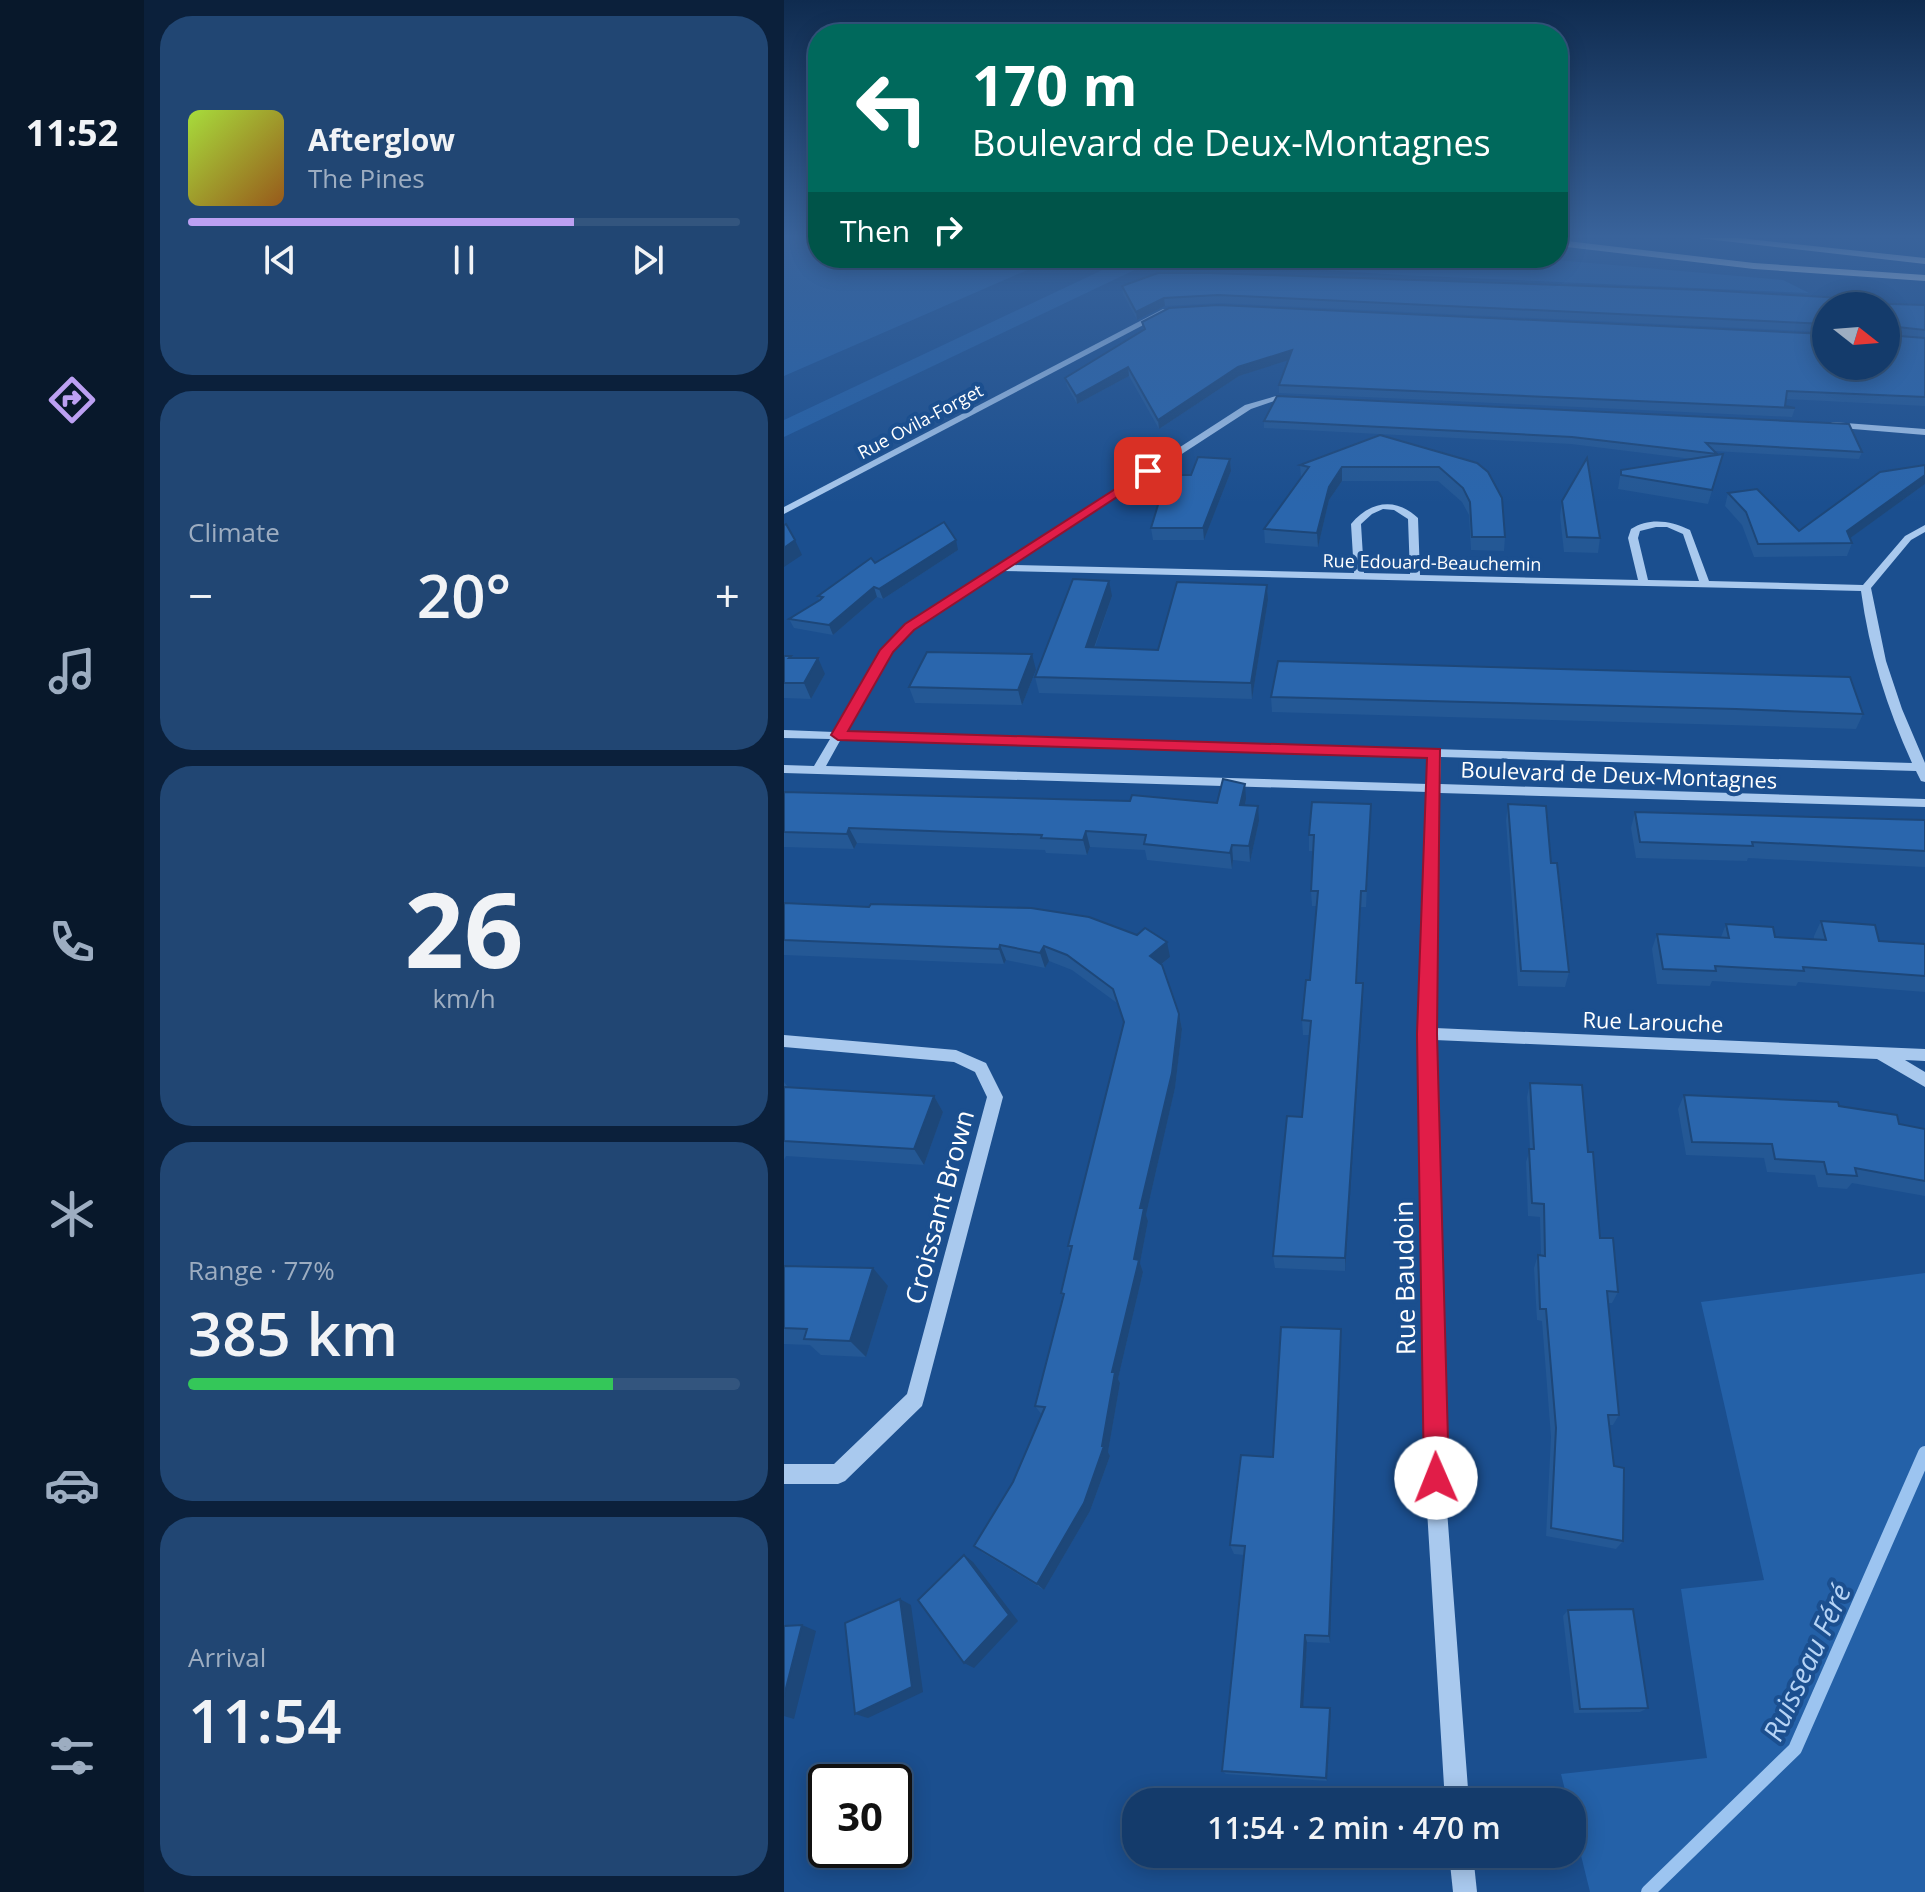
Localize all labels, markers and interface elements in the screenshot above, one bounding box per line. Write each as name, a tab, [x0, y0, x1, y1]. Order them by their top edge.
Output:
text: 170 m	[972, 46, 1138, 122]
icon: left	[840, 56, 944, 160]
text: 11:52	[26, 108, 118, 157]
text: Boulevard de Deux-Montagnes	[972, 118, 1491, 167]
text: Afterglow	[308, 119, 455, 160]
text: The Pines	[308, 160, 425, 196]
icon: right	[926, 208, 970, 252]
text: Then	[840, 210, 910, 251]
icon: previous	[258, 238, 302, 282]
icon: pause	[442, 238, 486, 282]
icon: next	[626, 238, 670, 282]
north arrow	[1812, 292, 1900, 380]
map controls	[1812, 292, 1900, 380]
icon: directions	[44, 372, 100, 428]
street label: Rue Ovila-Forget	[853, 378, 987, 464]
pin	[1114, 437, 1182, 505]
icon: arrive	[1126, 449, 1170, 493]
text: Climate	[188, 514, 280, 550]
street label: Rue Edouard-Beauchemin	[1322, 548, 1542, 576]
text: 20°	[417, 554, 511, 636]
text: −	[188, 565, 213, 625]
text: +	[715, 565, 740, 625]
icon: music	[44, 643, 100, 699]
street label: Boulevard de Deux-Montagnes	[1460, 753, 1778, 795]
text: 26	[405, 857, 523, 998]
icon: phone	[44, 914, 100, 970]
text: km/h	[432, 980, 496, 1016]
street label: Rue Larouche	[1582, 1004, 1724, 1038]
street label: Croissant Brown	[896, 1106, 982, 1308]
icon: climate	[44, 1186, 100, 1242]
street label: Rue Baudoin	[1385, 1200, 1423, 1356]
text: Range · 77%	[188, 1252, 335, 1288]
text: 385 km	[188, 1292, 398, 1374]
position arrow	[1394, 1436, 1478, 1520]
icon: car	[44, 1457, 100, 1513]
water label: Ruisseau Féré	[1753, 1577, 1859, 1747]
text: Arrival	[188, 1639, 266, 1675]
text: 11:54	[188, 1679, 342, 1761]
icon: filters	[44, 1728, 100, 1784]
speed limit sign: 30	[808, 1764, 912, 1868]
text: 11:54 · 2 min · 470 m	[1207, 1807, 1501, 1848]

